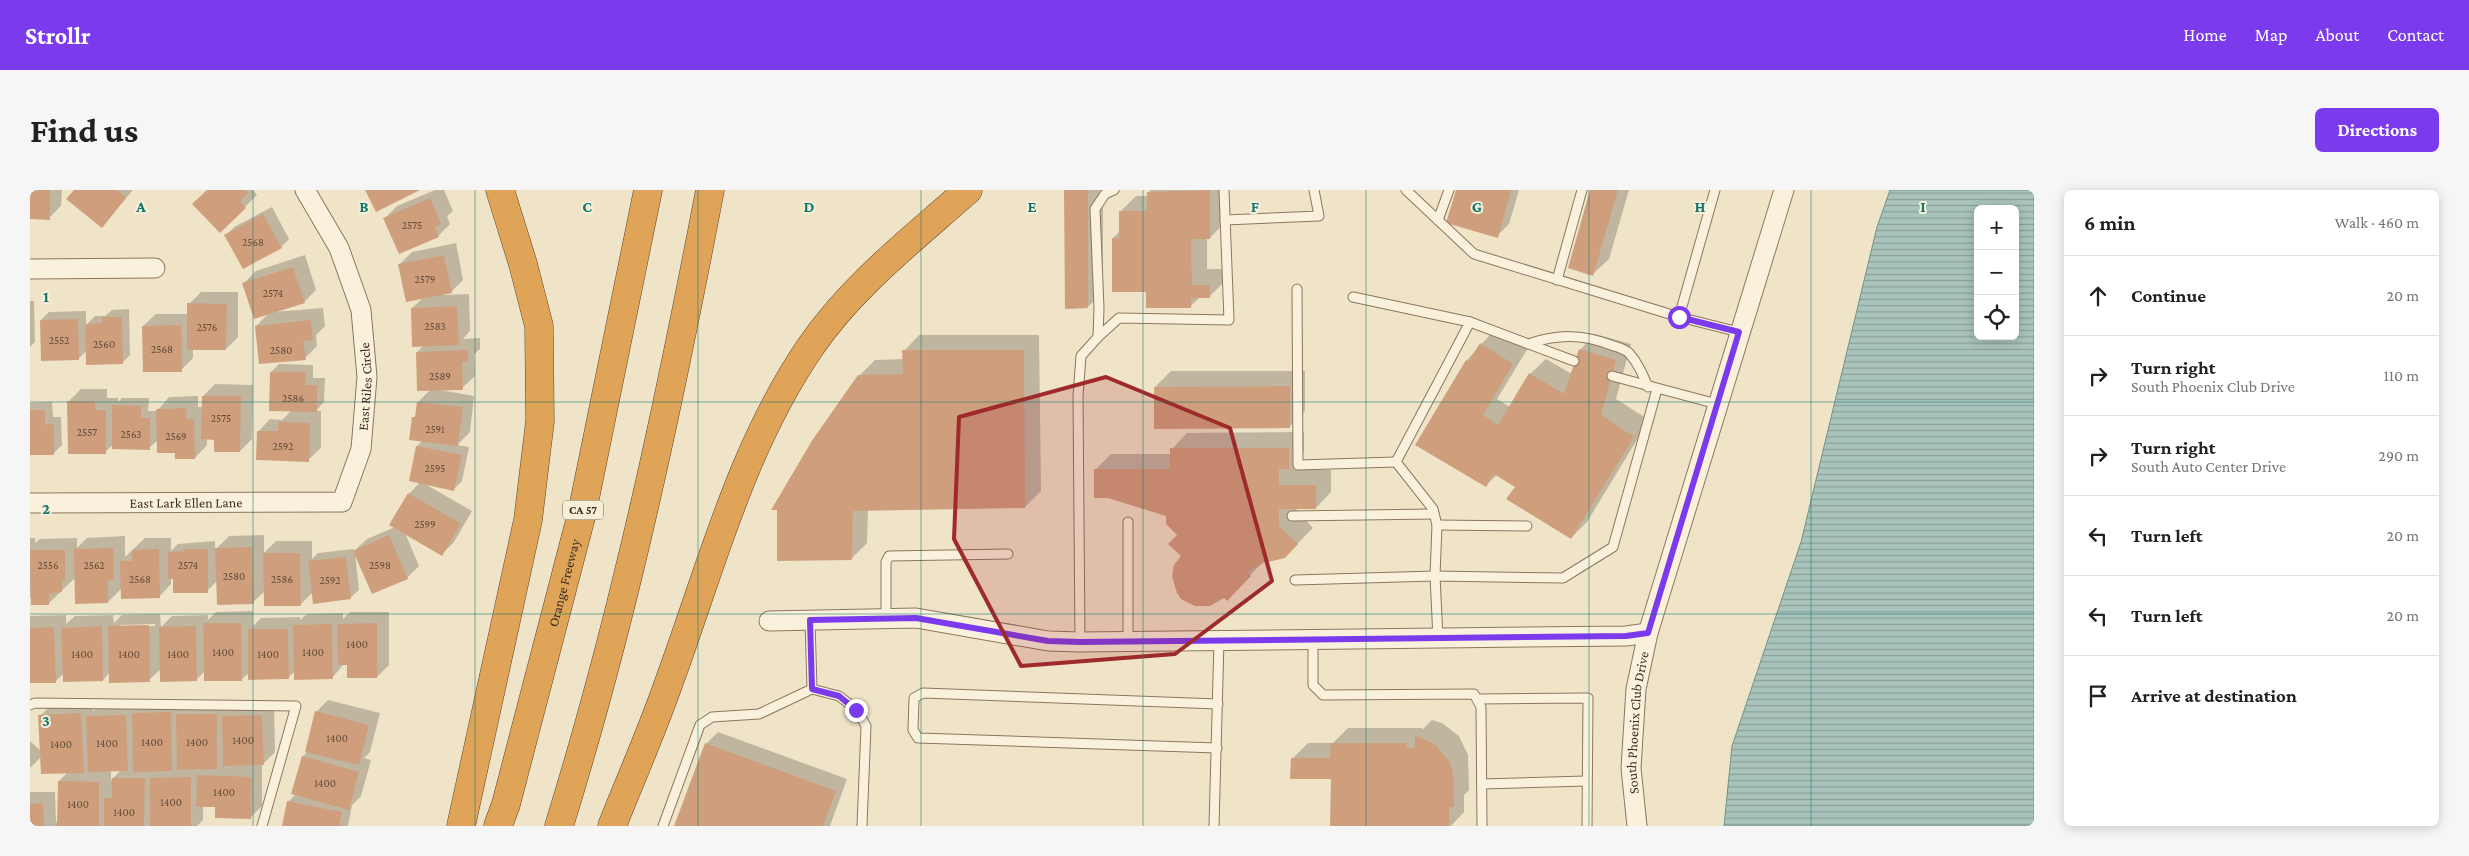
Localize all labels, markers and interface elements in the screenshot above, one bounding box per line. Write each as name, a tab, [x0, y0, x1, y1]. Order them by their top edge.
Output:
text: Strollr	[25, 22, 91, 49]
text: Home	[2184, 25, 2227, 45]
text: Map	[2255, 25, 2287, 45]
text: About	[2315, 25, 2359, 45]
text: Contact	[2387, 25, 2444, 45]
button: Directions	[2315, 108, 2439, 152]
text: Find us	[30, 111, 138, 150]
text: A	[135, 198, 146, 215]
text: B	[359, 198, 369, 215]
text: C	[582, 198, 592, 215]
text: D	[803, 198, 815, 215]
text: E	[1027, 198, 1037, 215]
text: F	[1251, 198, 1260, 215]
text: G	[1472, 198, 1482, 215]
text: H	[1695, 198, 1706, 215]
text: I	[1920, 198, 1926, 215]
map controls	[1974, 205, 2019, 340]
button: +	[1974, 205, 2019, 250]
text: 6 min	[2084, 211, 2135, 235]
text: Walk · 460 m	[2335, 214, 2419, 231]
house number: 2575	[402, 219, 422, 231]
house number: 2568	[242, 236, 264, 248]
button: −	[1974, 250, 2019, 295]
house number: 2579	[415, 273, 435, 285]
icon: ahead	[2084, 282, 2112, 310]
text: Continue	[2131, 285, 2206, 306]
house number: 2574	[263, 287, 284, 299]
text: 20 m	[2386, 287, 2419, 304]
text: 1	[43, 288, 49, 305]
button: locate	[1974, 295, 2019, 340]
route start	[1668, 306, 1691, 329]
house number: 2583	[424, 320, 446, 332]
house number: 2576	[197, 321, 217, 333]
house number: 2552	[49, 334, 69, 346]
house number: 2560	[93, 338, 115, 350]
street label: East Riles Circle	[355, 342, 375, 431]
house number: 2568	[151, 343, 173, 355]
house number: 2580	[270, 344, 292, 356]
text: Turn right	[2131, 357, 2216, 378]
icon: right	[2084, 362, 2112, 390]
text: 110 m	[2383, 367, 2419, 384]
house number: 2589	[429, 370, 451, 382]
text: South Phoenix Club Drive	[2131, 378, 2295, 395]
house number: 2586	[282, 392, 304, 404]
house number: 2575	[211, 412, 231, 424]
house number: 2591	[425, 423, 445, 435]
house number: 2557	[77, 426, 97, 438]
house number: 2563	[121, 428, 141, 440]
house number: 2569	[165, 430, 187, 442]
text: Turn right	[2131, 437, 2216, 458]
house number: 2592	[273, 440, 293, 452]
icon: right	[2084, 442, 2112, 470]
text: 290 m	[2378, 447, 2419, 464]
text: South Auto Center Drive	[2131, 458, 2286, 475]
house number: 2595	[425, 462, 445, 474]
street label: East Lark Ellen Lane	[129, 494, 243, 511]
text: 2	[42, 500, 50, 517]
road number: CA 57	[563, 500, 603, 520]
house number: 2599	[414, 518, 436, 530]
icon: left	[2084, 522, 2112, 550]
text: Turn left	[2131, 525, 2203, 546]
text: 20 m	[2386, 527, 2419, 544]
street label: Orange Freeway	[545, 537, 583, 629]
house number: 2556	[37, 559, 59, 571]
house number: 2562	[83, 559, 105, 571]
house number: 2574	[178, 559, 199, 571]
house number: 2598	[369, 559, 391, 571]
house number: 2580	[223, 570, 245, 582]
house number: 2568	[129, 573, 151, 585]
house number: 2586	[271, 573, 293, 585]
house number: 2592	[320, 574, 340, 586]
icon: left	[2084, 602, 2112, 630]
text: Turn left	[2131, 605, 2203, 626]
text: 20 m	[2386, 607, 2419, 624]
house number: 1400	[346, 638, 368, 650]
house number: 1400	[212, 646, 234, 658]
house number: 1400	[302, 646, 324, 658]
house number: 1400	[71, 648, 93, 660]
house number: 1400	[118, 648, 140, 660]
house number: 1400	[167, 648, 189, 660]
house number: 1400	[257, 648, 279, 660]
street label: South Phoenix Club Drive	[1623, 650, 1652, 795]
icon: arrive	[2084, 682, 2112, 710]
text: Arrive at destination	[2131, 685, 2297, 706]
route end	[845, 699, 868, 722]
text: 3	[42, 712, 50, 729]
house number: 1400	[326, 732, 348, 744]
house number: 1400	[232, 734, 254, 746]
house number: 1400	[141, 736, 163, 748]
house number: 1400	[186, 736, 208, 748]
house number: 1400	[96, 737, 118, 749]
house number: 1400	[50, 738, 72, 750]
house number: 1400	[314, 777, 336, 789]
house number: 1400	[213, 786, 235, 798]
house number: 1400	[160, 796, 182, 808]
house number: 1400	[67, 798, 89, 810]
house number: 1400	[113, 806, 135, 818]

